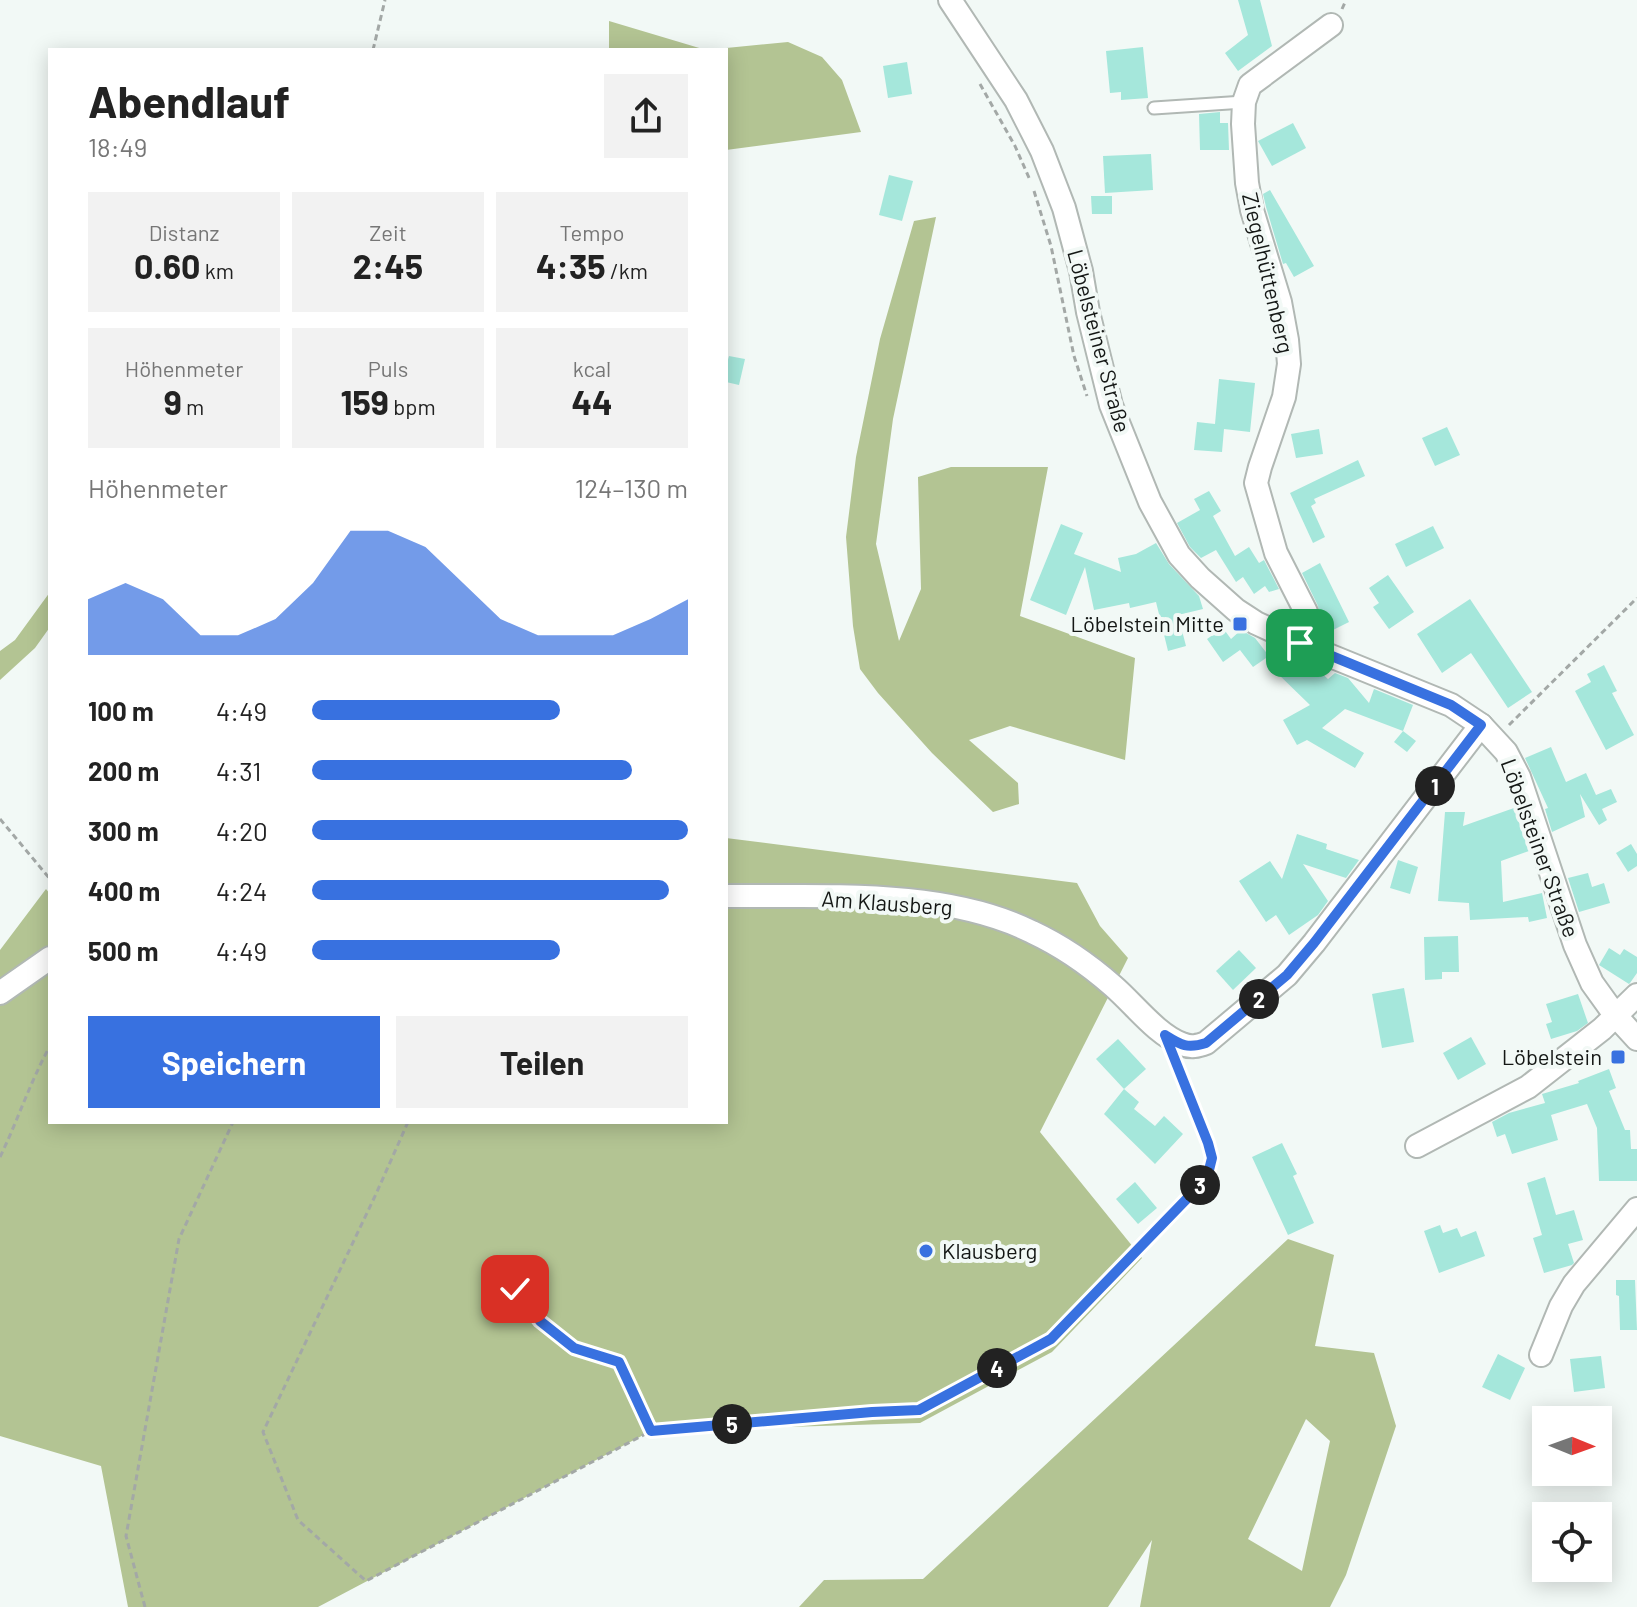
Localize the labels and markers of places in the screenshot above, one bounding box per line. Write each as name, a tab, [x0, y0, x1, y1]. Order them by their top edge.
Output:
pin	[1266, 609, 1334, 677]
place label: Löbelstein Mitte	[1070, 610, 1224, 636]
marker: Löbelstein Mitte	[1231, 615, 1249, 633]
pin: 1	[1415, 766, 1455, 806]
pin: 2	[1239, 979, 1279, 1019]
place label: Löbelstein	[1502, 1043, 1602, 1069]
marker: Löbelstein	[1609, 1048, 1627, 1066]
pin: 3	[1180, 1165, 1220, 1205]
place label: Klausberg	[942, 1237, 1037, 1263]
marker: Klausberg	[917, 1242, 935, 1260]
pin	[481, 1255, 549, 1323]
pin: 4	[977, 1348, 1017, 1388]
pin: 5	[712, 1404, 752, 1444]

